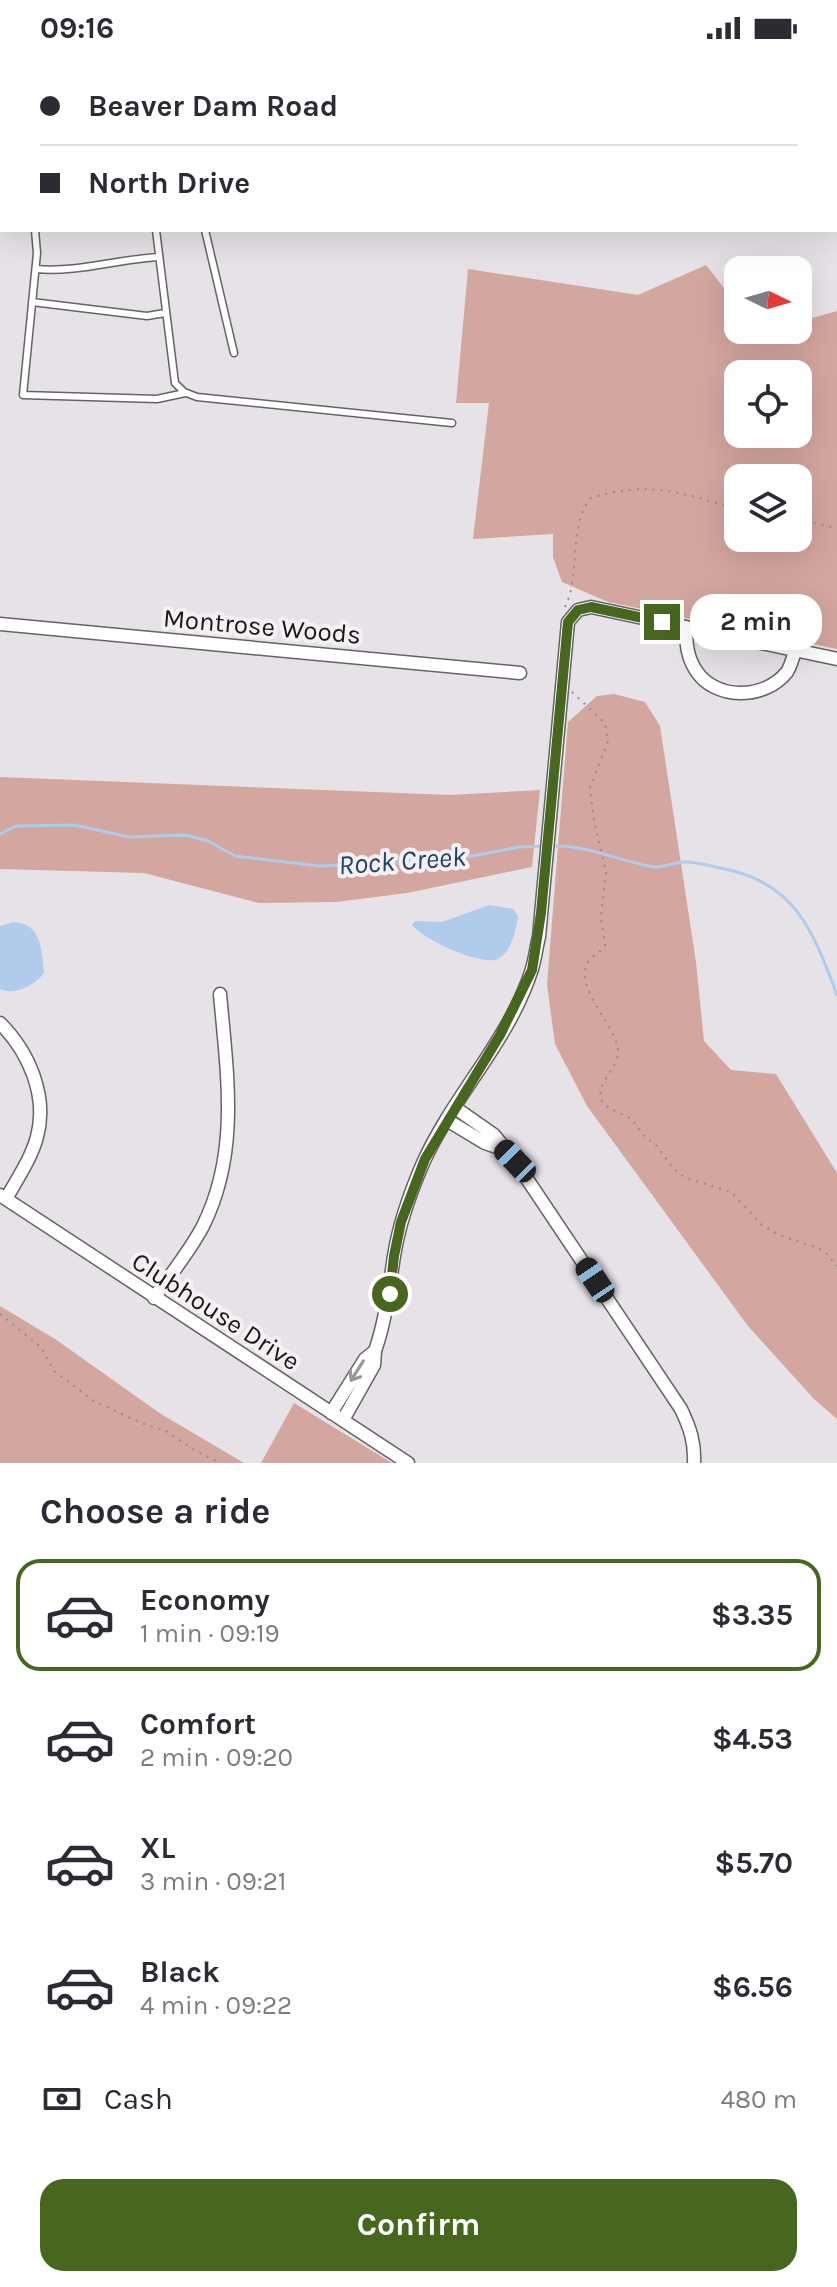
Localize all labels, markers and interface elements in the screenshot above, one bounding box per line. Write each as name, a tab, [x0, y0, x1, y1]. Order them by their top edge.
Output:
text: 09:16	[40, 10, 114, 46]
text: Beaver Dam Road	[88, 88, 338, 124]
text: North Drive	[88, 165, 250, 201]
north arrow	[724, 256, 812, 344]
map controls	[724, 256, 812, 552]
button: locate	[724, 360, 812, 448]
button: layers	[724, 464, 812, 552]
callout: 2 min	[690, 594, 822, 650]
street label: Montrose Woods	[162, 602, 362, 651]
route end	[644, 604, 680, 640]
text: 2 min	[720, 606, 792, 637]
water label: Rock Creek	[337, 840, 468, 881]
car	[490, 1135, 540, 1187]
street label: Clubhouse Drive	[126, 1246, 305, 1377]
car	[572, 1253, 618, 1307]
route start	[372, 1276, 408, 1312]
one-way arrow	[349, 1359, 365, 1382]
text: Choose a ride	[40, 1490, 270, 1532]
icon: car	[44, 1579, 116, 1651]
text: Economy	[140, 1582, 270, 1618]
text: $3.35	[711, 1597, 793, 1633]
text: 1 min · 09:19	[140, 1618, 280, 1649]
icon: car	[44, 1703, 116, 1775]
text: Comfort	[140, 1706, 256, 1742]
text: $4.53	[712, 1721, 793, 1757]
text: 2 min · 09:20	[140, 1742, 293, 1773]
icon: car	[44, 1827, 116, 1899]
text: XL	[140, 1830, 175, 1866]
text: $5.70	[715, 1845, 793, 1881]
text: 3 min · 09:21	[140, 1866, 286, 1897]
icon: car	[44, 1951, 116, 2023]
text: Black	[140, 1954, 220, 1990]
text: $6.56	[712, 1969, 793, 2005]
text: 4 min · 09:22	[140, 1990, 292, 2021]
icon: cash	[40, 2077, 84, 2121]
text: Cash	[104, 2081, 173, 2117]
text: 480 m	[721, 2084, 797, 2115]
button: Confirm	[40, 2179, 797, 2271]

